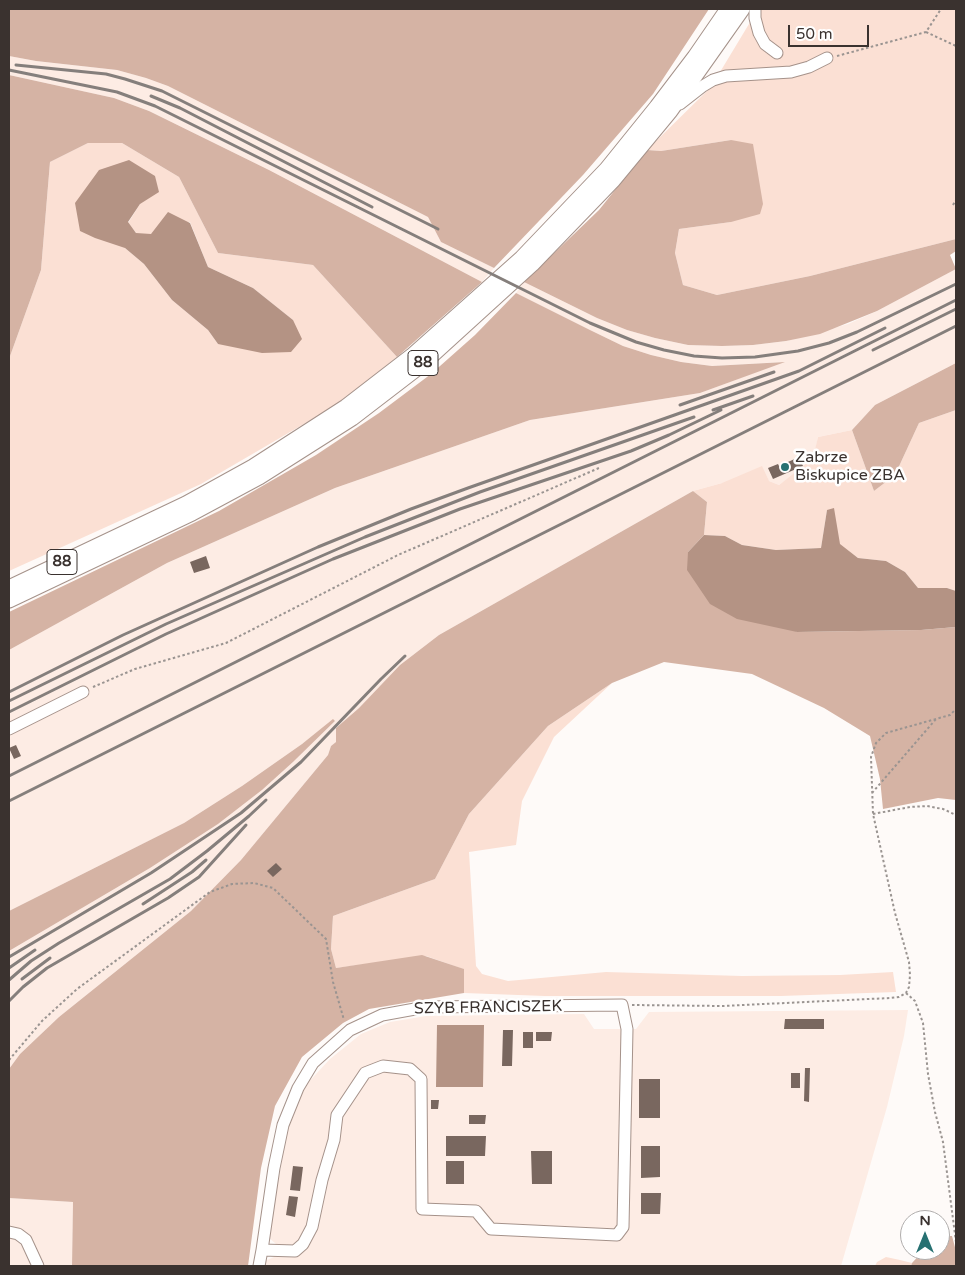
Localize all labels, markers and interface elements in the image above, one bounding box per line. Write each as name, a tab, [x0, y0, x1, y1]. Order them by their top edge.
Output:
scale bar	[790, 15, 871, 47]
text: 50 m	[796, 25, 833, 43]
road number: 88	[408, 350, 438, 376]
place label: Zabrze Biskupice ZBA	[795, 448, 905, 486]
marker: Zabrze Biskupice ZBA	[779, 461, 791, 473]
road number: 88	[47, 550, 77, 574]
street label: SZYB FRANCISZEK	[414, 997, 562, 1019]
north arrow	[900, 1210, 950, 1260]
text: N	[919, 1212, 931, 1229]

